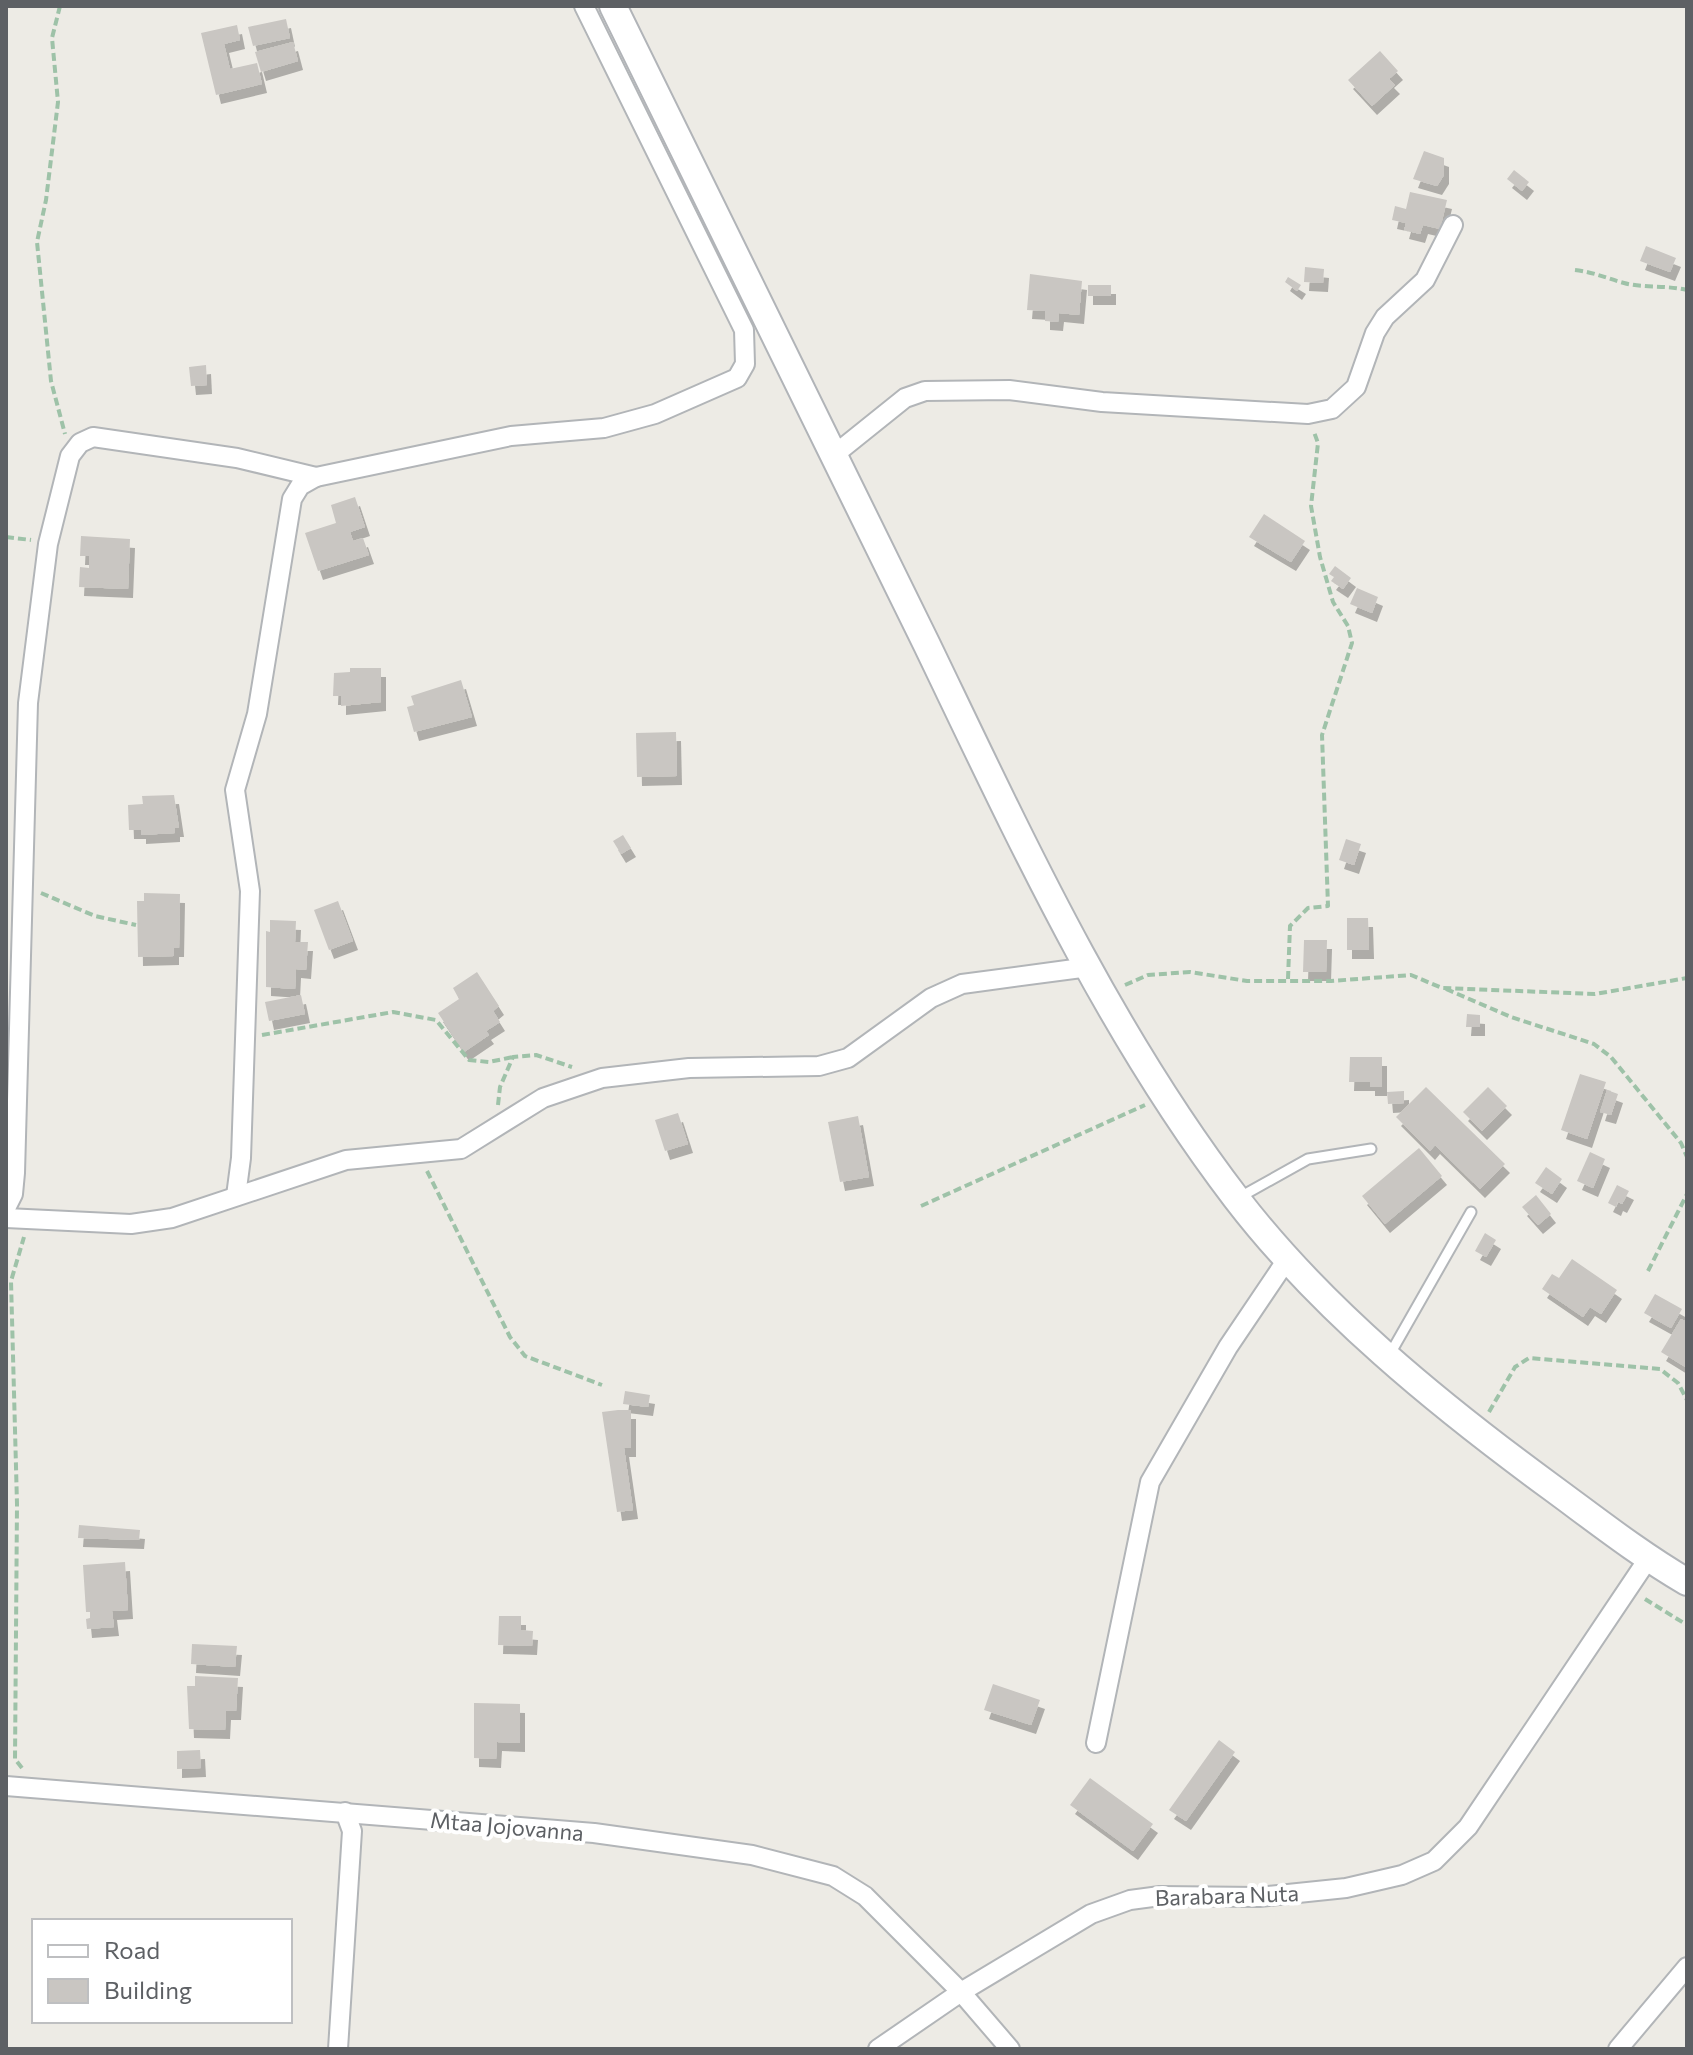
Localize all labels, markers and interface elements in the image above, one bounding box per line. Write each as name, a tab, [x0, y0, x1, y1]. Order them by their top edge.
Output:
street label: Mtaa Jojovanna	[429, 1806, 585, 1846]
street label: Barabara Nuta	[1155, 1879, 1299, 1911]
legend	[32, 1919, 292, 2023]
text: Road	[104, 1935, 160, 1964]
text: Building	[104, 1975, 192, 2004]

